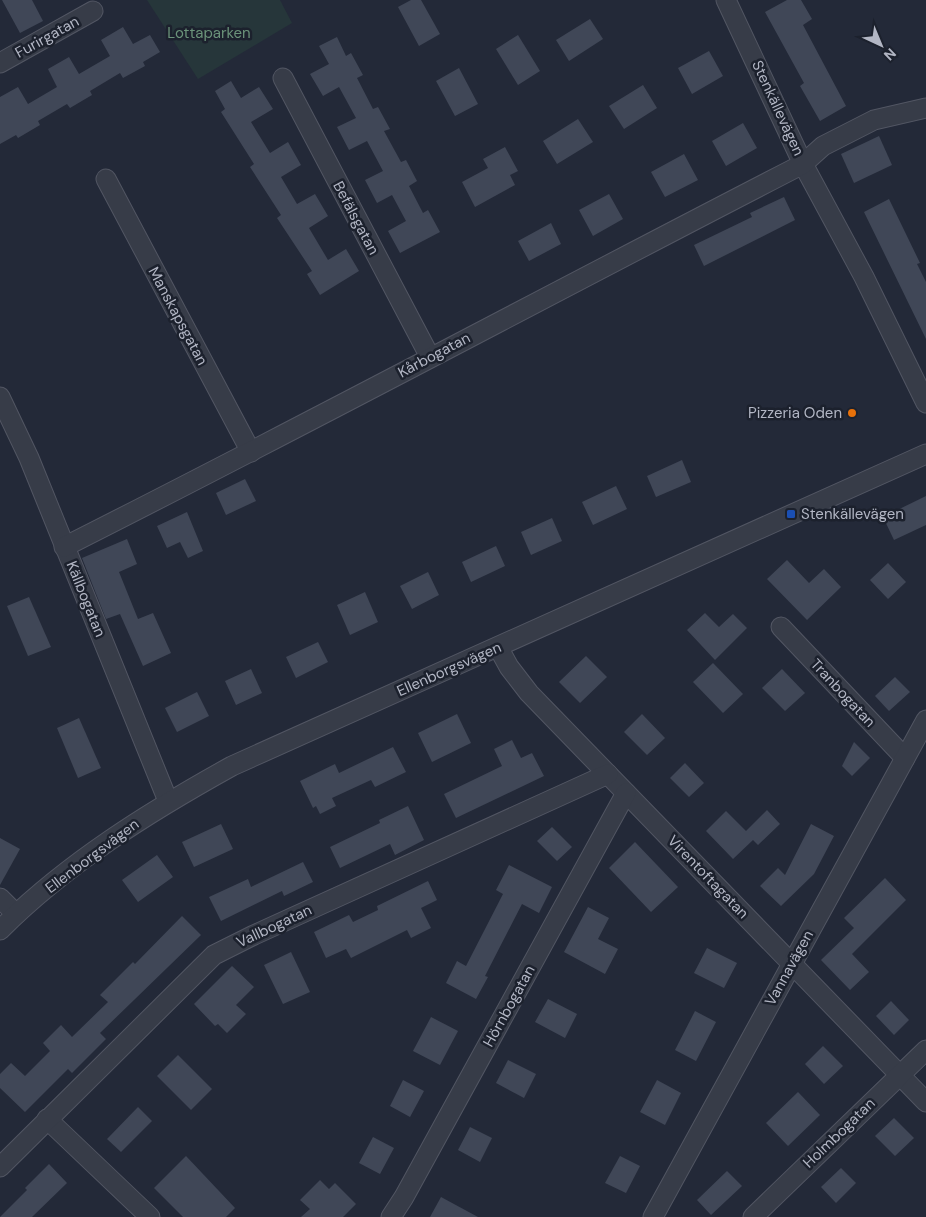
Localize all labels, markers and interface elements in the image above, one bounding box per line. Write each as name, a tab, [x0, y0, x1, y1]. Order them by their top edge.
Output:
street label: Furirgatan	[11, 11, 83, 63]
north arrow	[856, 20, 906, 70]
park label: Lottaparken	[167, 23, 251, 43]
text: N	[880, 44, 900, 64]
street label: Stenkällevägen	[747, 57, 809, 159]
street label: Befälsgatan	[328, 178, 384, 258]
street label: Manskapsgatan	[144, 263, 212, 369]
street label: Kårbogatan	[394, 328, 474, 382]
place label: Pizzeria Oden	[748, 403, 842, 423]
marker: Pizzeria Oden	[846, 407, 858, 419]
place label: Stenkällevägen	[801, 504, 904, 524]
marker: Stenkällevägen	[785, 508, 797, 520]
street label: Källbogatan	[62, 558, 110, 640]
street label: Ellenborgsvägen	[394, 637, 504, 701]
street label: Tranbogatan	[806, 654, 880, 732]
street label: Ellenborgsvägen	[41, 814, 143, 898]
street label: Virentoftagatan	[663, 831, 753, 923]
street label: Vallbogatan	[233, 900, 315, 952]
street label: Vannavägen	[760, 927, 818, 1009]
street label: Hörnbogatan	[478, 962, 540, 1050]
street label: Holmbogatan	[799, 1094, 879, 1172]

